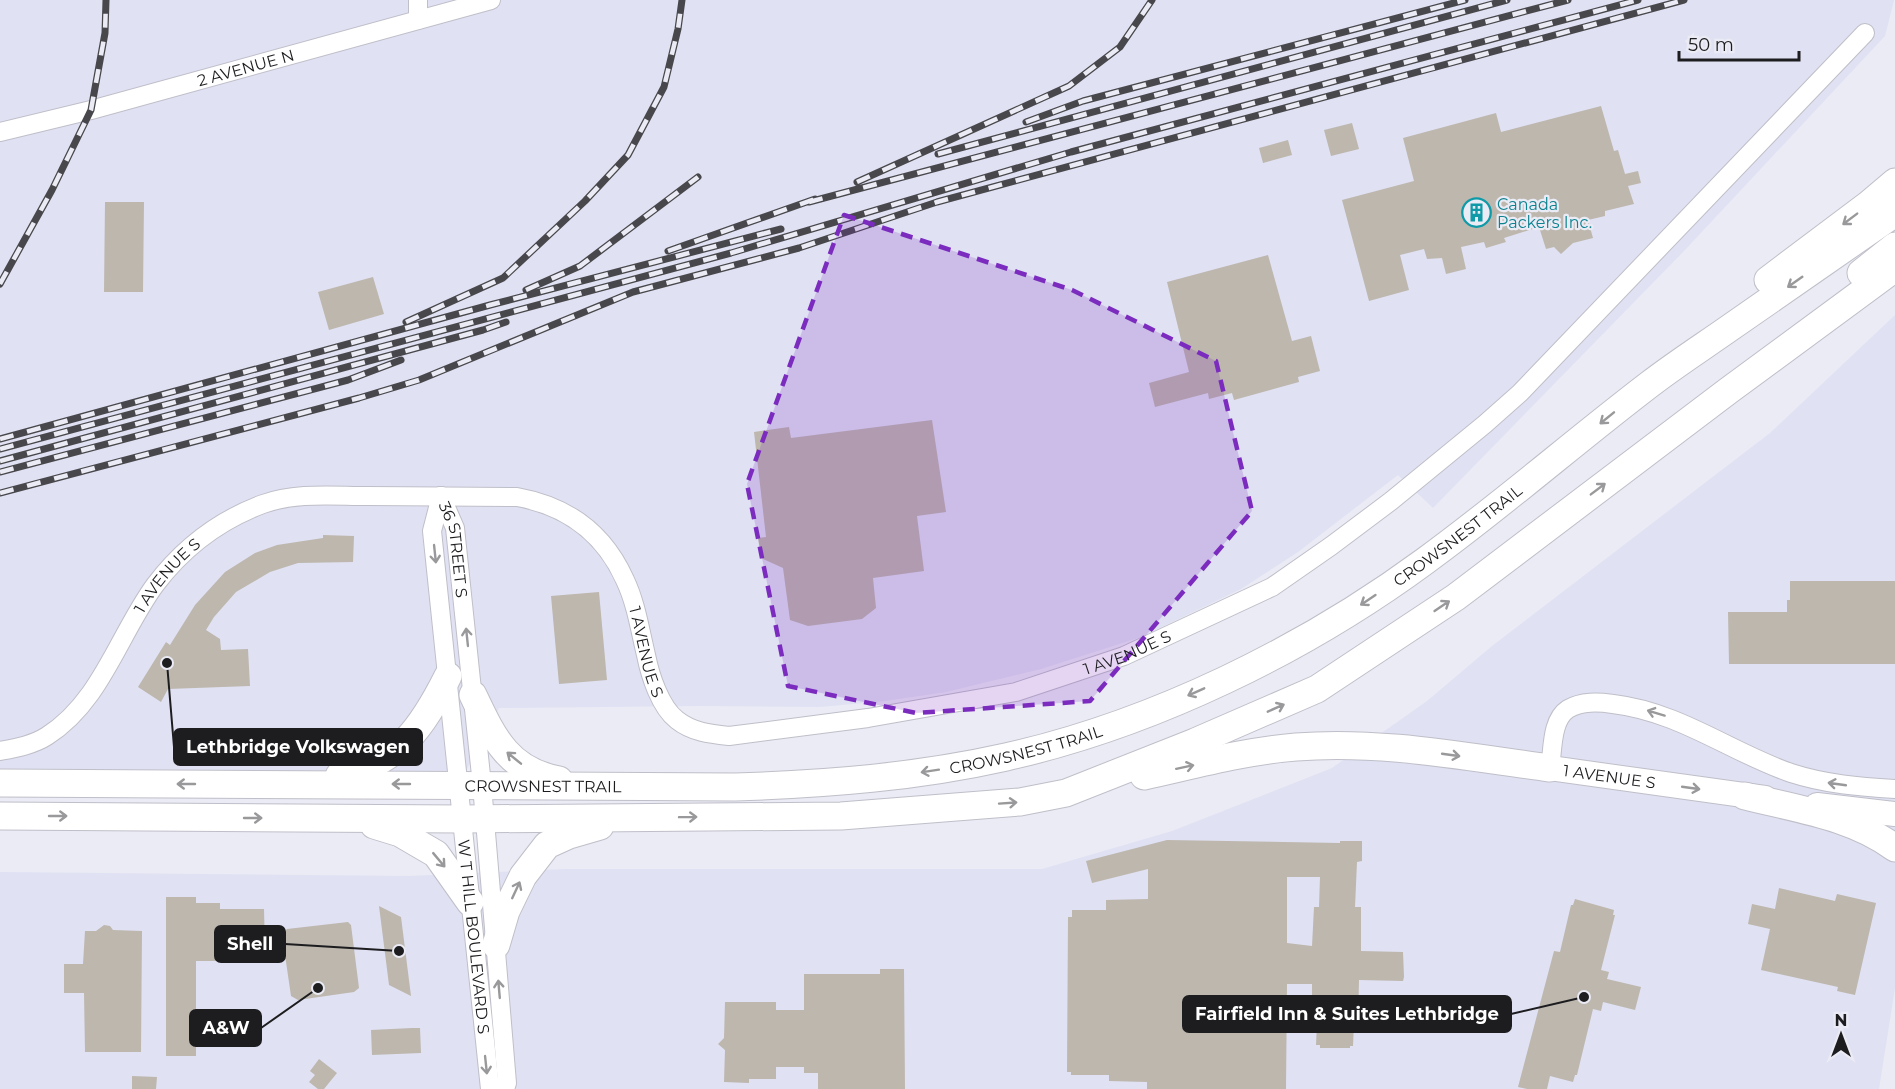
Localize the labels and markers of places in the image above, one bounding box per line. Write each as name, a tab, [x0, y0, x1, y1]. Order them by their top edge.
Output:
place label: Canada Packers Inc.	[1497, 195, 1592, 232]
building icon: Canada Packers Inc.	[1460, 197, 1492, 229]
callout: Lethbridge Volkswagen	[174, 729, 422, 765]
callout: Shell	[215, 926, 285, 962]
callout: Fairfield Inn & Suites Lethbridge	[1183, 996, 1511, 1032]
callout: A&W	[190, 1010, 261, 1046]

